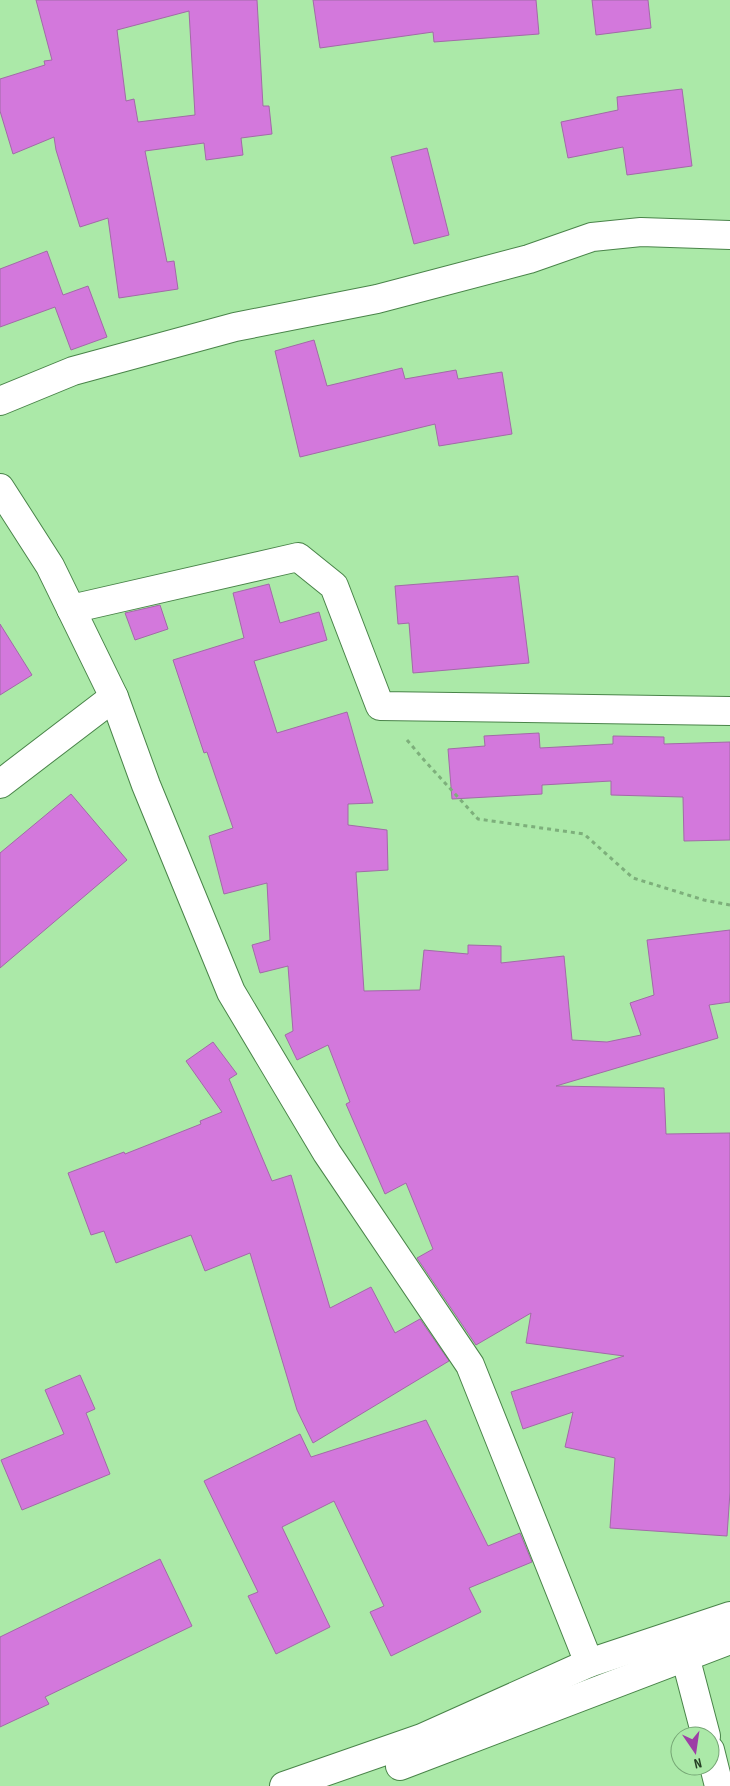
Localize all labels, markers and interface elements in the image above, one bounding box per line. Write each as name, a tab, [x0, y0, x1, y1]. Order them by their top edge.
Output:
north arrow	[670, 1726, 720, 1776]
text: N	[692, 1754, 703, 1772]

